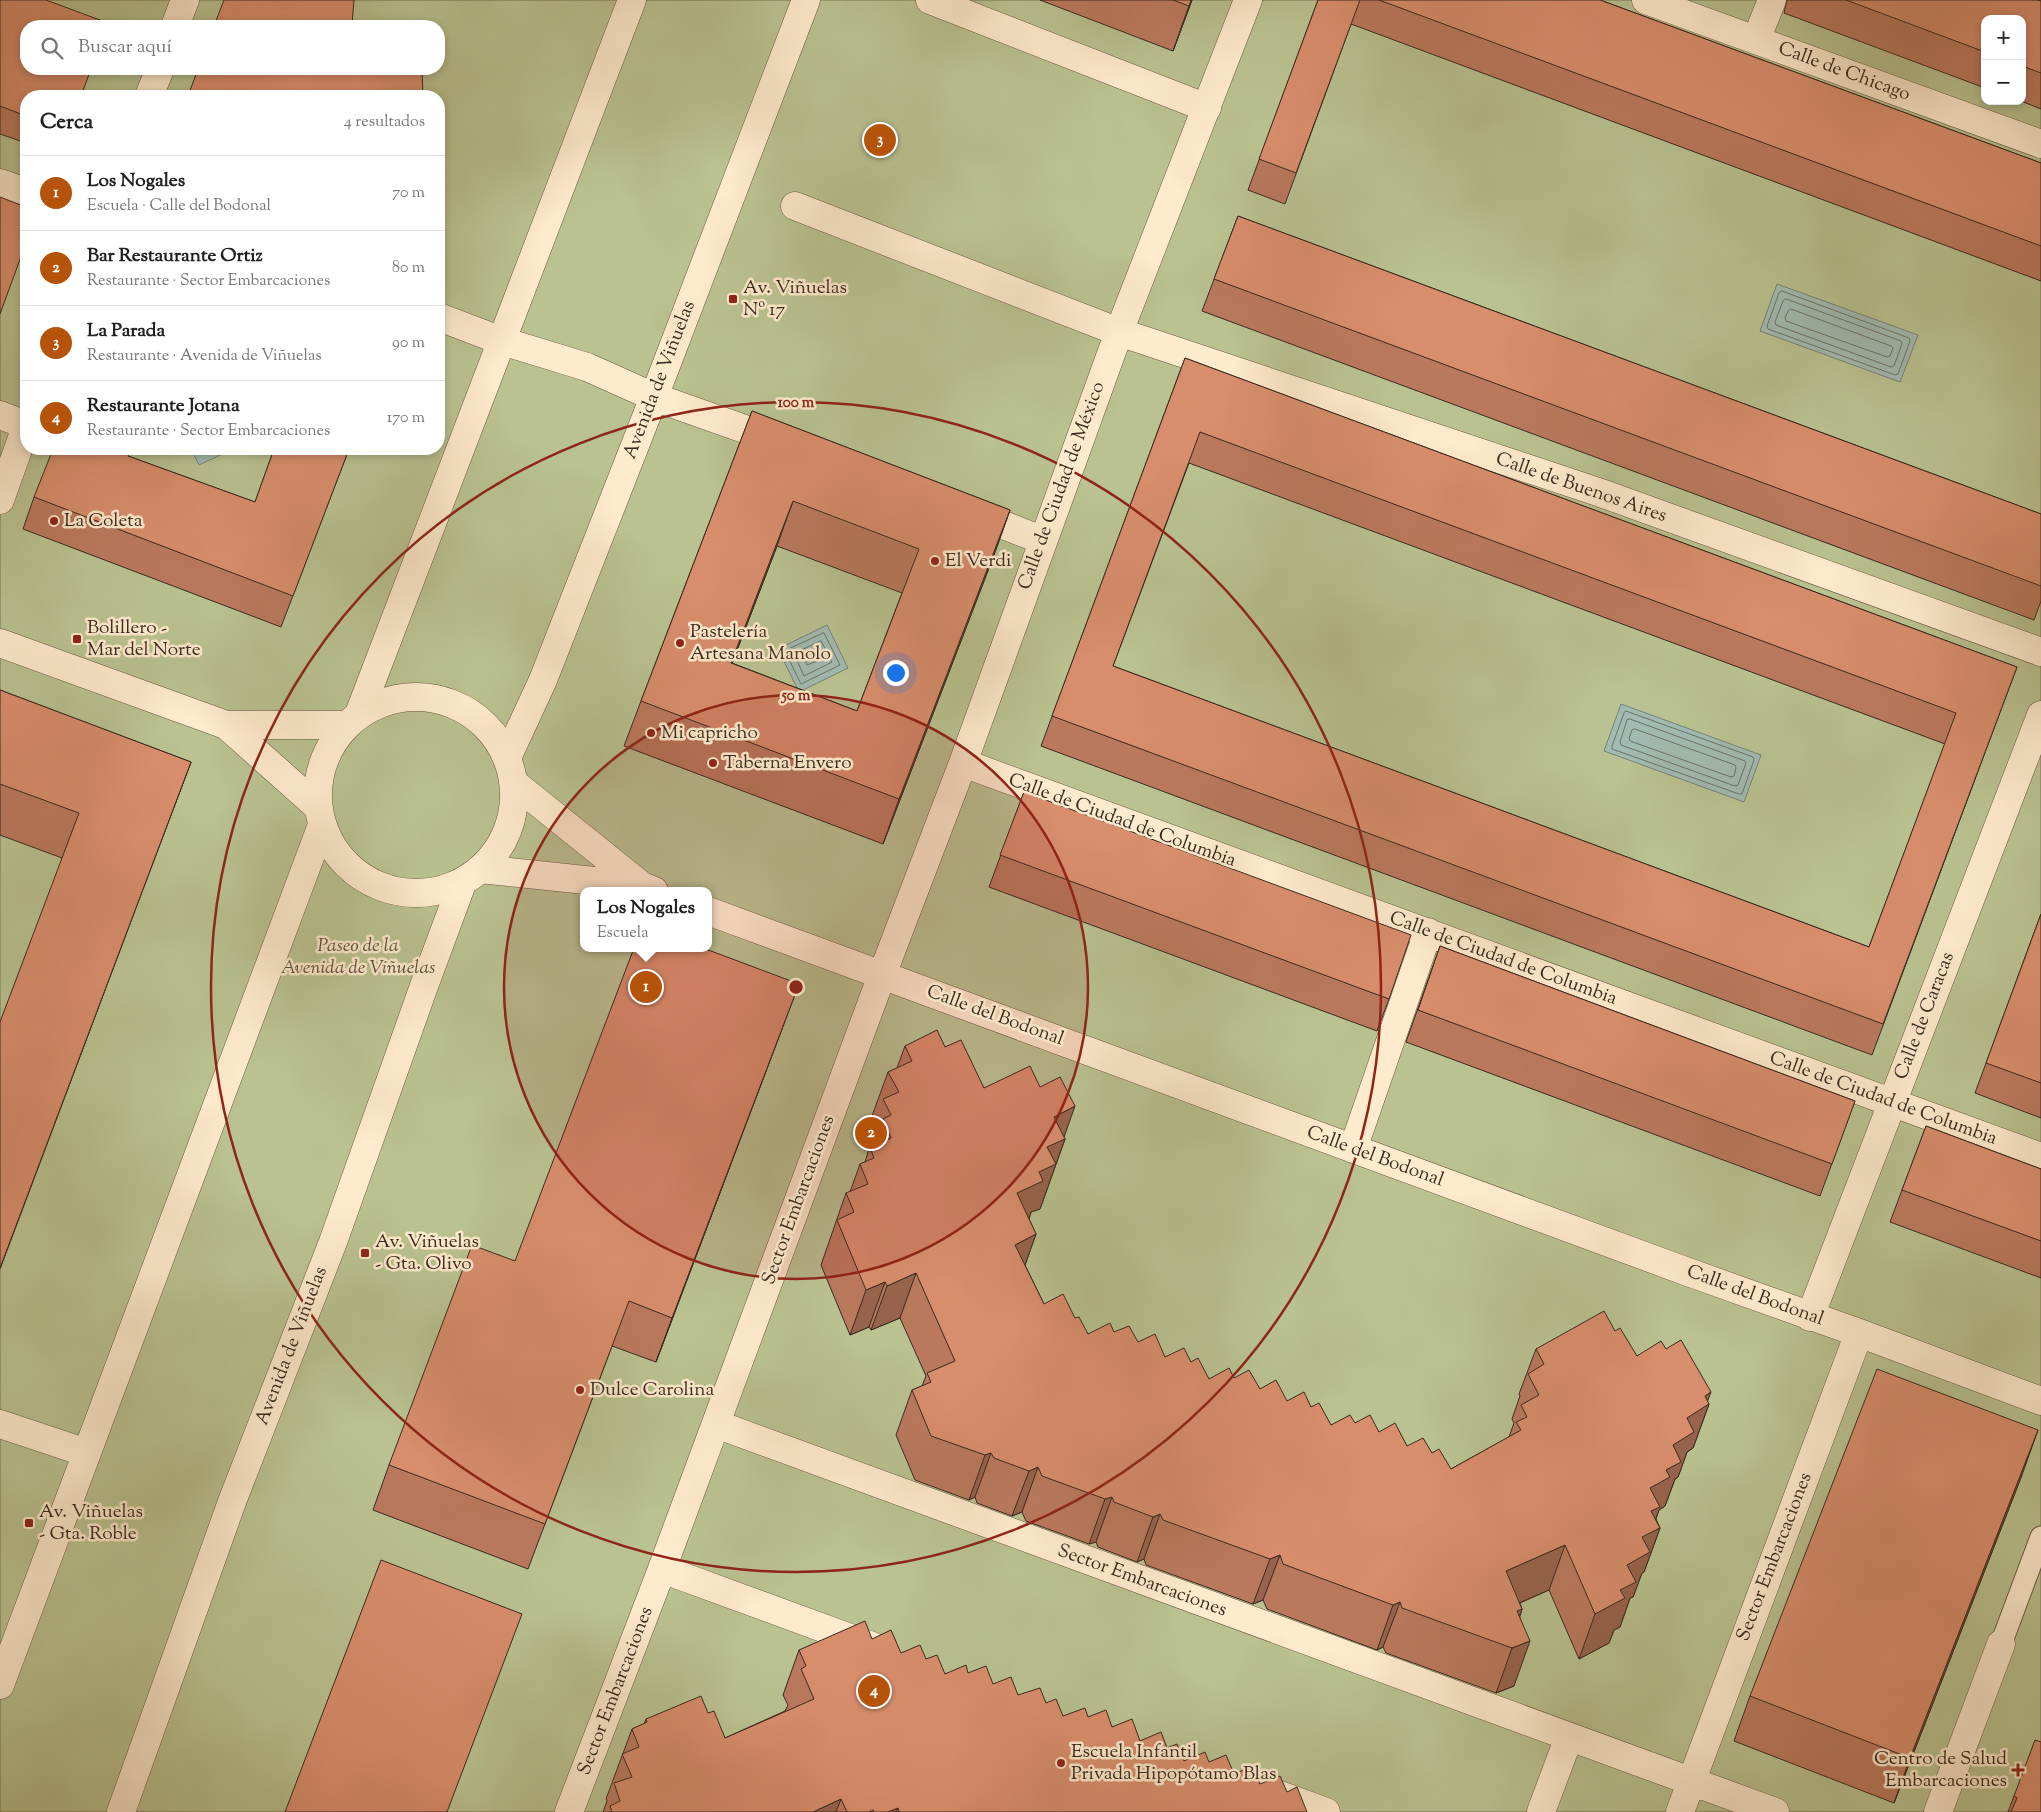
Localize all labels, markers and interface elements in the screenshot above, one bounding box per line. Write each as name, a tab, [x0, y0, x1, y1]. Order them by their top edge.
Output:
map controls	[1981, 15, 2026, 105]
button: +	[1981, 15, 2026, 60]
search box	[20, 20, 445, 75]
icon: search	[38, 34, 66, 62]
text: Buscar aquí	[78, 34, 172, 61]
street label: Calle de Chicago	[1774, 36, 1914, 108]
button: −	[1981, 60, 2026, 105]
text: Cerca	[40, 108, 93, 138]
text: 4 resultados	[344, 111, 425, 134]
pin: 3	[864, 121, 896, 159]
text: Los Nogales	[87, 168, 185, 195]
text: 1	[53, 182, 59, 205]
text: 70 m	[392, 182, 425, 205]
text: Escuela · Calle del Bodonal	[87, 195, 271, 218]
text: Bar Restaurante Ortiz	[87, 243, 263, 270]
text: 2	[52, 257, 60, 280]
text: 80 m	[392, 257, 425, 280]
text: Restaurante · Sector Embarcaciones	[87, 270, 330, 293]
place label: Av. Viñuelas Nº 17	[743, 275, 847, 324]
marker: Av. Viñuelas Nº 17	[727, 293, 739, 305]
street label: Avenida de Viñuelas	[617, 297, 703, 463]
text: La Parada	[87, 318, 165, 345]
text: 3	[53, 332, 59, 355]
text: 90 m	[392, 332, 425, 355]
text: Restaurante · Avenida de Viñuelas	[87, 345, 322, 368]
street label: Calle de Ciudad de México	[1012, 378, 1112, 594]
text: Restaurante Jotana	[87, 393, 240, 420]
text: 100 m	[778, 393, 815, 414]
text: 4	[52, 407, 60, 430]
text: 170 m	[387, 407, 425, 430]
text: Restaurante · Sector Embarcaciones	[87, 420, 330, 443]
street label: Calle de Buenos Aires	[1492, 446, 1670, 530]
place label: La Coleta	[64, 508, 143, 535]
marker: La Coleta	[48, 515, 60, 527]
place label: El Verdi	[945, 548, 1011, 575]
marker: El Verdi	[929, 555, 941, 567]
place label: Bolillero - Mar del Norte	[87, 615, 201, 664]
place label: Pastelería Artesana Manolo	[690, 619, 831, 668]
marker: Bolillero - Mar del Norte	[71, 633, 83, 645]
marker: Pastelería Artesana Manolo	[674, 637, 686, 649]
your location	[883, 660, 909, 686]
text: 50 m	[781, 686, 811, 707]
place label: Mi capricho	[661, 720, 758, 747]
marker: Mi capricho	[645, 727, 657, 739]
place label: Taberna Envero	[723, 750, 852, 777]
marker: Taberna Envero	[707, 757, 719, 769]
street label: Calle de Ciudad de Columbia	[1004, 767, 1240, 875]
popup	[580, 887, 712, 952]
text: Los Nogales	[597, 895, 695, 922]
street label: Calle de Ciudad de Columbia	[1385, 905, 1621, 1013]
text: Escuela	[597, 922, 649, 945]
park label: Paseo de la Avenida de Viñuelas	[281, 933, 435, 982]
street label: Calle de Caracas	[1888, 948, 1962, 1084]
pin: 1	[630, 968, 662, 1006]
centre of rings	[787, 978, 805, 996]
street label: Calle del Bodonal	[923, 979, 1067, 1053]
street label: Calle de Ciudad de Columbia	[1765, 1045, 2001, 1153]
street label: Sector Embarcaciones	[756, 1112, 842, 1288]
pin: 2	[855, 1114, 887, 1152]
street label: Calle del Bodonal	[1303, 1120, 1447, 1194]
place label: Av. Viñuelas - Gta. Olivo	[375, 1229, 479, 1278]
marker: Av. Viñuelas - Gta. Olivo	[359, 1247, 371, 1259]
street label: Calle del Bodonal	[1683, 1259, 1827, 1333]
street label: Avenida de Viñuelas	[249, 1263, 335, 1429]
place label: Dulce Carolina	[590, 1377, 714, 1404]
marker: Dulce Carolina	[574, 1384, 586, 1396]
street label: Sector Embarcaciones	[1730, 1469, 1820, 1645]
place label: Av. Viñuelas - Gta. Roble	[39, 1499, 143, 1548]
marker: Av. Viñuelas - Gta. Roble	[23, 1517, 35, 1529]
street label: Sector Embarcaciones	[1054, 1538, 1230, 1624]
street label: Sector Embarcaciones	[571, 1603, 661, 1779]
pin: 4	[858, 1672, 890, 1710]
place label: Escuela Infantil Privada Hipopótamo Blas	[1071, 1739, 1276, 1788]
place label: Centro de Salud Embarcaciones	[1874, 1746, 2007, 1795]
marker: Escuela Infantil Privada Hipopótamo Blas	[1055, 1757, 1067, 1769]
marker: Centro de Salud Embarcaciones	[2011, 1763, 2025, 1777]

